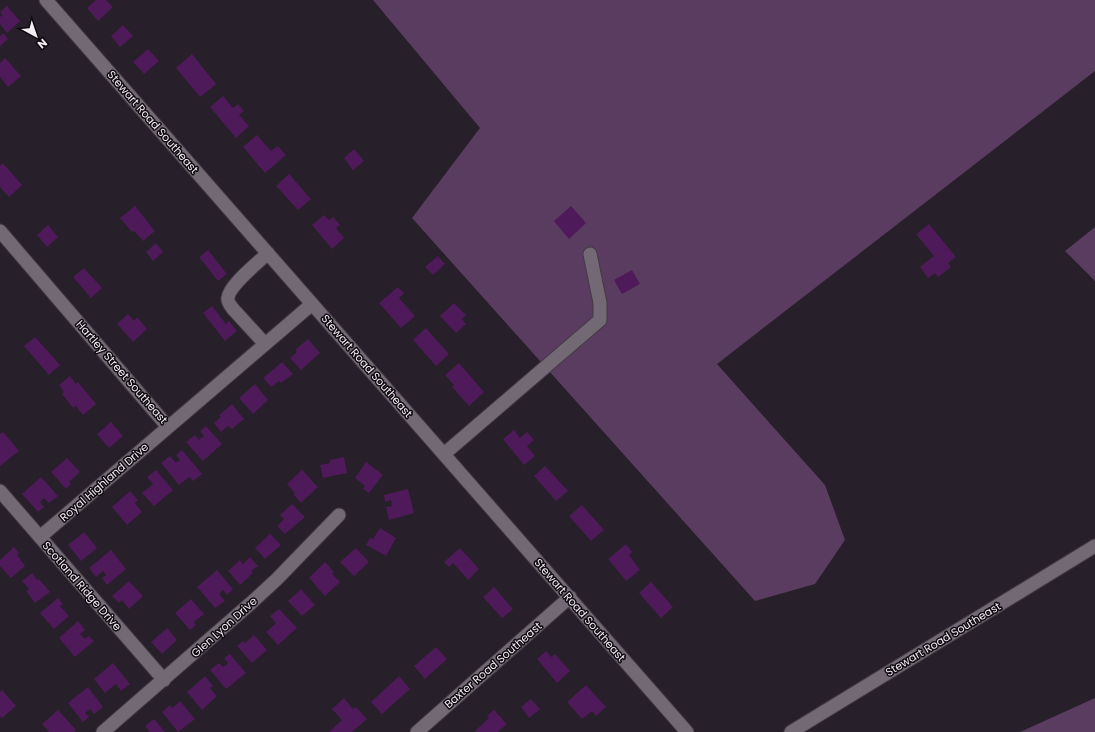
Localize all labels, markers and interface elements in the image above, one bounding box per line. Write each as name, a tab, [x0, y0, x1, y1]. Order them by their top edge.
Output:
north arrow	[16, 16, 56, 56]
text: N	[34, 35, 51, 52]
street label: Stewart Road Southeast	[104, 67, 202, 177]
street label: Stewart Road Southeast	[318, 311, 416, 421]
street label: Hartley Street Southeast	[72, 317, 172, 427]
street label: Royal Highland Drive	[56, 439, 152, 525]
street label: Scotland Ridge Drive	[39, 538, 125, 634]
street label: Stewart Road Southeast	[531, 555, 629, 665]
street label: Glen Lyon Drive	[188, 593, 261, 661]
street label: Stewart Road Southeast	[882, 598, 1004, 680]
street label: Baxter Road Southeast	[441, 618, 545, 712]

